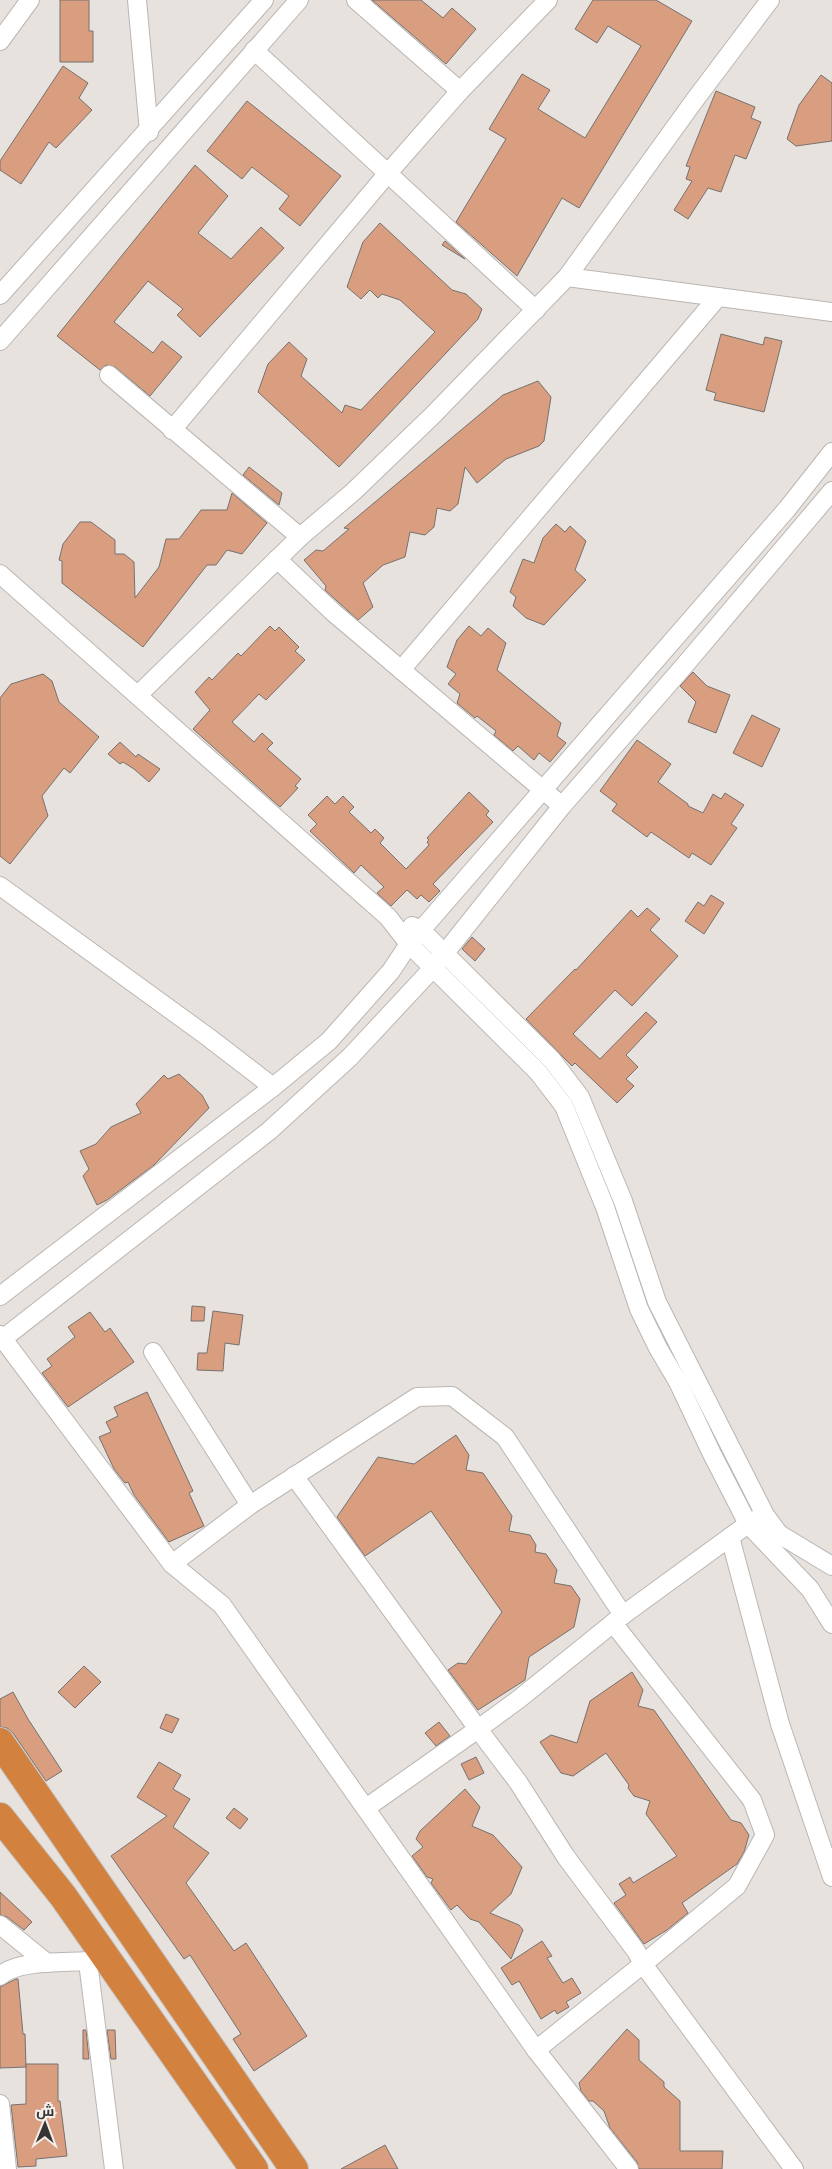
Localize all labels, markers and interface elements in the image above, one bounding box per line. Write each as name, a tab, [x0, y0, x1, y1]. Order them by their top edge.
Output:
north arrow	[20, 2099, 70, 2149]
text: ش	[36, 2102, 54, 2120]

